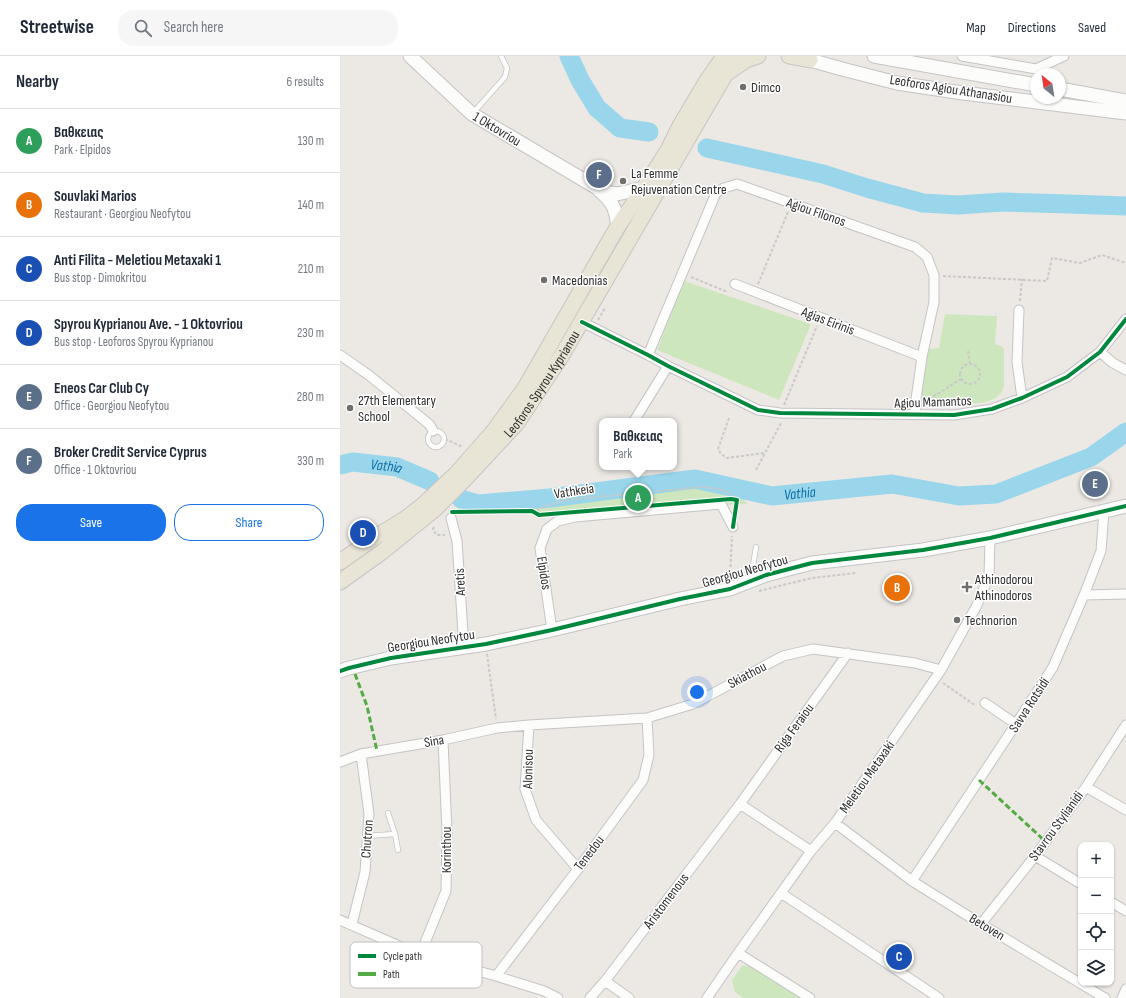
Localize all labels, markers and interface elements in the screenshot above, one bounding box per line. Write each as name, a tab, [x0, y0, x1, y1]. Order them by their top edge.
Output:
search box	[118, 10, 398, 46]
text: Streetwise	[20, 16, 94, 39]
icon: search	[132, 17, 154, 39]
text: Search here	[164, 18, 223, 37]
text: Map	[966, 19, 986, 36]
text: Directions	[1008, 19, 1056, 36]
text: Saved	[1078, 19, 1106, 36]
north arrow	[1030, 68, 1066, 104]
street label: Leoforos Agiou Athanasiou	[889, 71, 1013, 107]
text: Nearby	[16, 72, 59, 92]
text: 6 results	[286, 74, 324, 90]
place label: Dimco	[751, 79, 781, 96]
marker: Dimco	[738, 82, 748, 92]
street label: 1 Oktovriou	[470, 108, 524, 150]
text: Βαθκειας	[54, 123, 103, 142]
text: A	[26, 133, 32, 149]
text: 130 m	[298, 133, 324, 149]
text: Park · Elpidos	[54, 142, 111, 158]
pin: F	[586, 160, 612, 190]
place label: La Femme Rejuvenation Centre	[631, 165, 727, 198]
marker: La Femme Rejuvenation Centre	[618, 176, 628, 186]
text: Souvlaki Marios	[54, 187, 137, 206]
street label: Agiou Filonos	[783, 194, 848, 230]
text: B	[26, 197, 32, 213]
text: 140 m	[298, 197, 324, 213]
text: Restaurant · Georgiou Neofytou	[54, 206, 191, 222]
text: Anti Filita - Meletiou Metaxaki 1	[54, 251, 221, 270]
text: C	[26, 261, 32, 277]
text: 210 m	[298, 261, 324, 277]
text: Bus stop · Dimokritou	[54, 270, 146, 286]
place label: Macedonias	[552, 272, 608, 289]
marker: Macedonias	[539, 275, 549, 285]
street label: Agias Eirinis	[798, 303, 857, 339]
text: Spyrou Kyprianou Ave. - 1 Oktovriou	[54, 315, 243, 334]
text: D	[26, 325, 32, 341]
text: 230 m	[297, 325, 324, 341]
street label: Leoforos Spyrou Kyprianou	[500, 327, 583, 441]
text: Bus stop · Leoforos Spyrou Kyprianou	[54, 334, 214, 350]
text: Eneos Car Club Cy	[54, 379, 149, 398]
text: E	[26, 389, 32, 405]
text: 280 m	[297, 389, 324, 405]
place label: 27th Elementary School	[358, 392, 436, 425]
street label: Agiou Mamantos	[893, 392, 972, 412]
text: Office · Georgiou Neofytou	[54, 398, 169, 414]
marker: 27th Elementary School	[345, 403, 355, 413]
popup	[599, 418, 677, 470]
text: Βαθκειας	[613, 427, 663, 446]
text: Broker Credit Service Cyprus	[54, 443, 207, 462]
text: Park	[613, 446, 632, 462]
text: F	[26, 453, 32, 469]
text: 330 m	[297, 453, 324, 469]
water label: Vathia	[370, 455, 406, 478]
text: Office · 1 Oktovriou	[54, 462, 137, 478]
pin: E	[1082, 469, 1108, 499]
street label: Vathkeia	[553, 479, 595, 503]
water label: Vathia	[783, 482, 817, 504]
pin: A	[625, 483, 651, 513]
button: Save	[16, 504, 166, 541]
button: Share	[174, 504, 324, 541]
pin: D	[350, 518, 376, 548]
street label: Georgiou Neofytou	[700, 551, 790, 591]
street label: Elpidos	[533, 555, 555, 591]
street label: Aretis	[451, 568, 469, 597]
place label: Athinodorou Athinodoros	[974, 571, 1033, 604]
pin: B	[884, 573, 910, 603]
marker: Athinodorou Athinodoros	[962, 582, 972, 592]
place label: Technorion	[965, 612, 1017, 629]
marker: Technorion	[952, 615, 962, 625]
street label: Georgiou Neofytou	[386, 626, 476, 656]
street label: Skiathou	[725, 658, 769, 692]
street label: Savva Rotsidi	[1005, 674, 1053, 736]
your location	[687, 682, 707, 702]
street label: Riga Feraiou	[771, 700, 818, 756]
street label: Sina	[423, 731, 445, 751]
street label: Meletiou Metaxaki	[836, 737, 898, 817]
street label: Alonisou	[519, 749, 537, 790]
street label: Stavrou Stylianidi	[1025, 788, 1087, 864]
street label: Chutron	[357, 819, 377, 859]
street label: Korinthou	[438, 827, 455, 873]
street label: Tenedou	[570, 832, 608, 874]
map controls	[1078, 842, 1114, 986]
button: +	[1078, 842, 1114, 878]
street label: Aristomenous	[639, 870, 692, 933]
button: −	[1078, 878, 1114, 914]
street label: Betoven	[966, 910, 1008, 944]
button: locate	[1078, 914, 1114, 950]
legend	[350, 942, 482, 988]
pin: C	[886, 942, 912, 972]
text: Cycle path	[383, 950, 422, 963]
button: layers	[1078, 950, 1114, 986]
text: Path	[383, 968, 400, 981]

